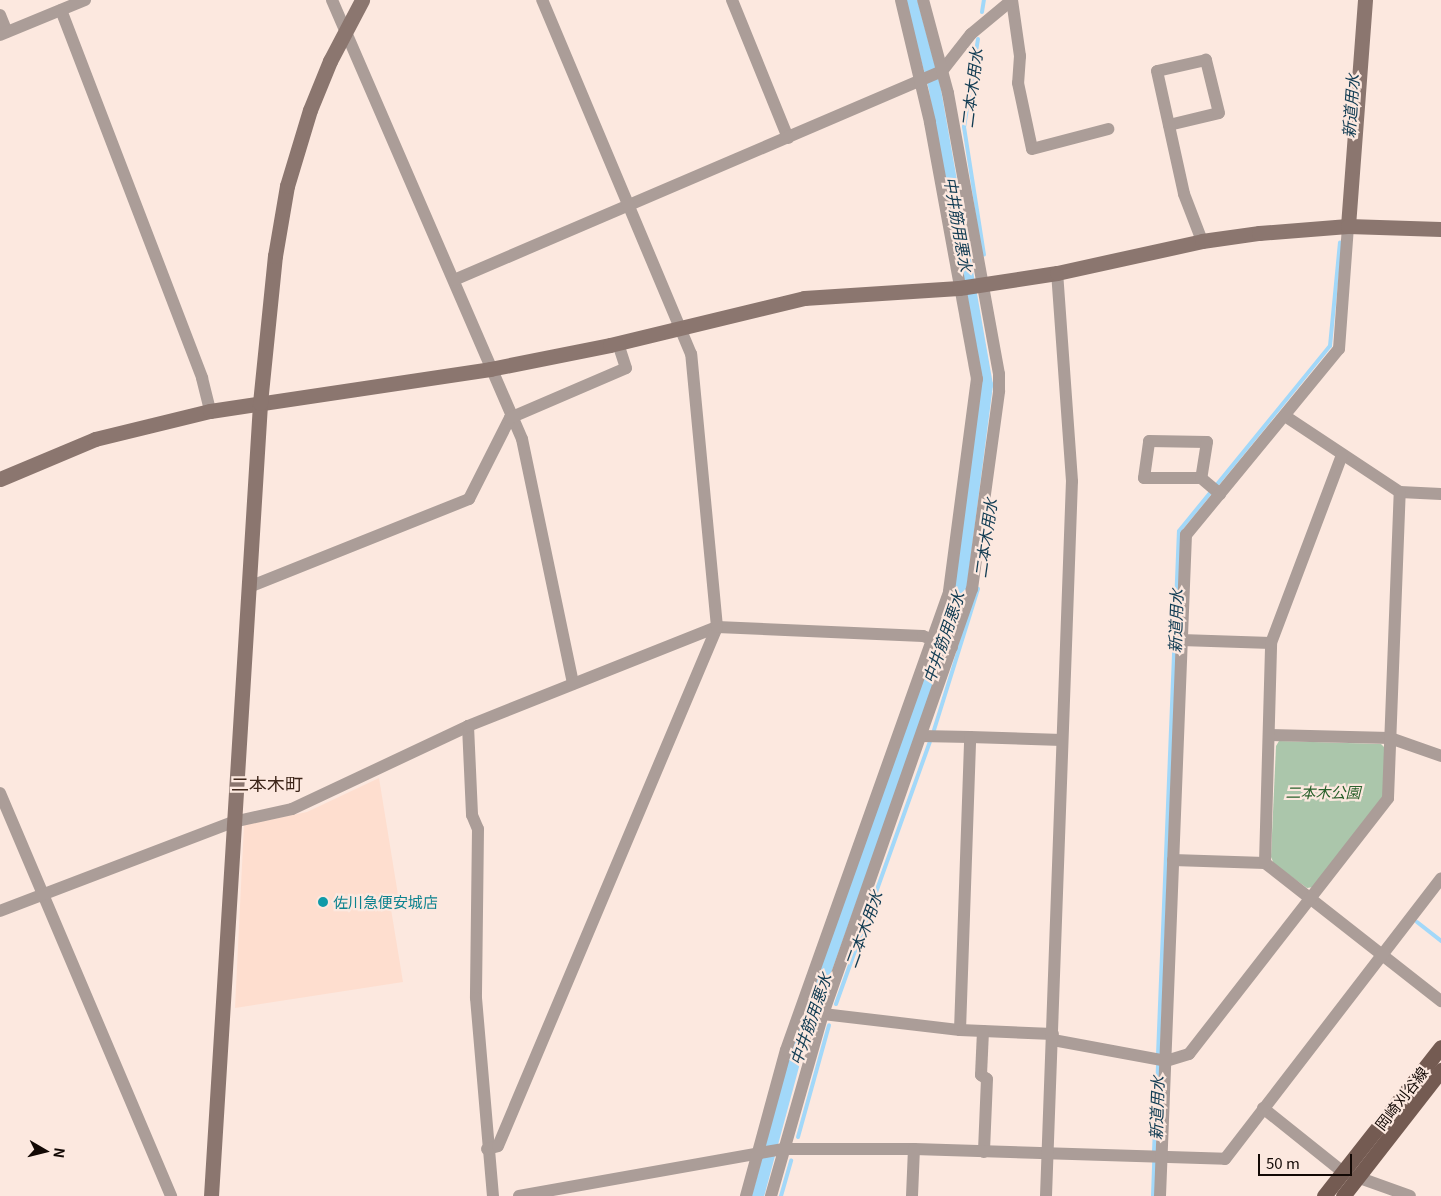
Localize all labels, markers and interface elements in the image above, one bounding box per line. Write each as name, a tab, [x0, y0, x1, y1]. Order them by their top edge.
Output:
water label: 二本木用水	[957, 47, 985, 129]
water label: 新道用水	[1338, 73, 1362, 139]
water label: 中井筋用悪水	[941, 175, 977, 273]
water label: 二本木用水	[970, 497, 1000, 579]
water label: 中井筋用悪水	[918, 588, 968, 686]
water label: 新道用水	[1164, 589, 1186, 653]
district label: 二本木町	[231, 772, 303, 794]
park label: 二本木公園	[1286, 783, 1360, 801]
water label: 二本木用水	[840, 888, 886, 970]
place label: 佐川急便安城店	[333, 893, 438, 911]
marker: 佐川急便安城店	[317, 896, 329, 908]
water label: 中井筋用悪水	[785, 970, 835, 1068]
street label: 岡崎刈谷線	[1371, 1063, 1431, 1133]
water label: 新道用水	[1145, 1076, 1167, 1140]
north arrow	[20, 1126, 70, 1176]
scale bar	[1261, 1144, 1355, 1176]
text: N	[49, 1146, 70, 1160]
text: 50 m	[1266, 1152, 1300, 1173]

